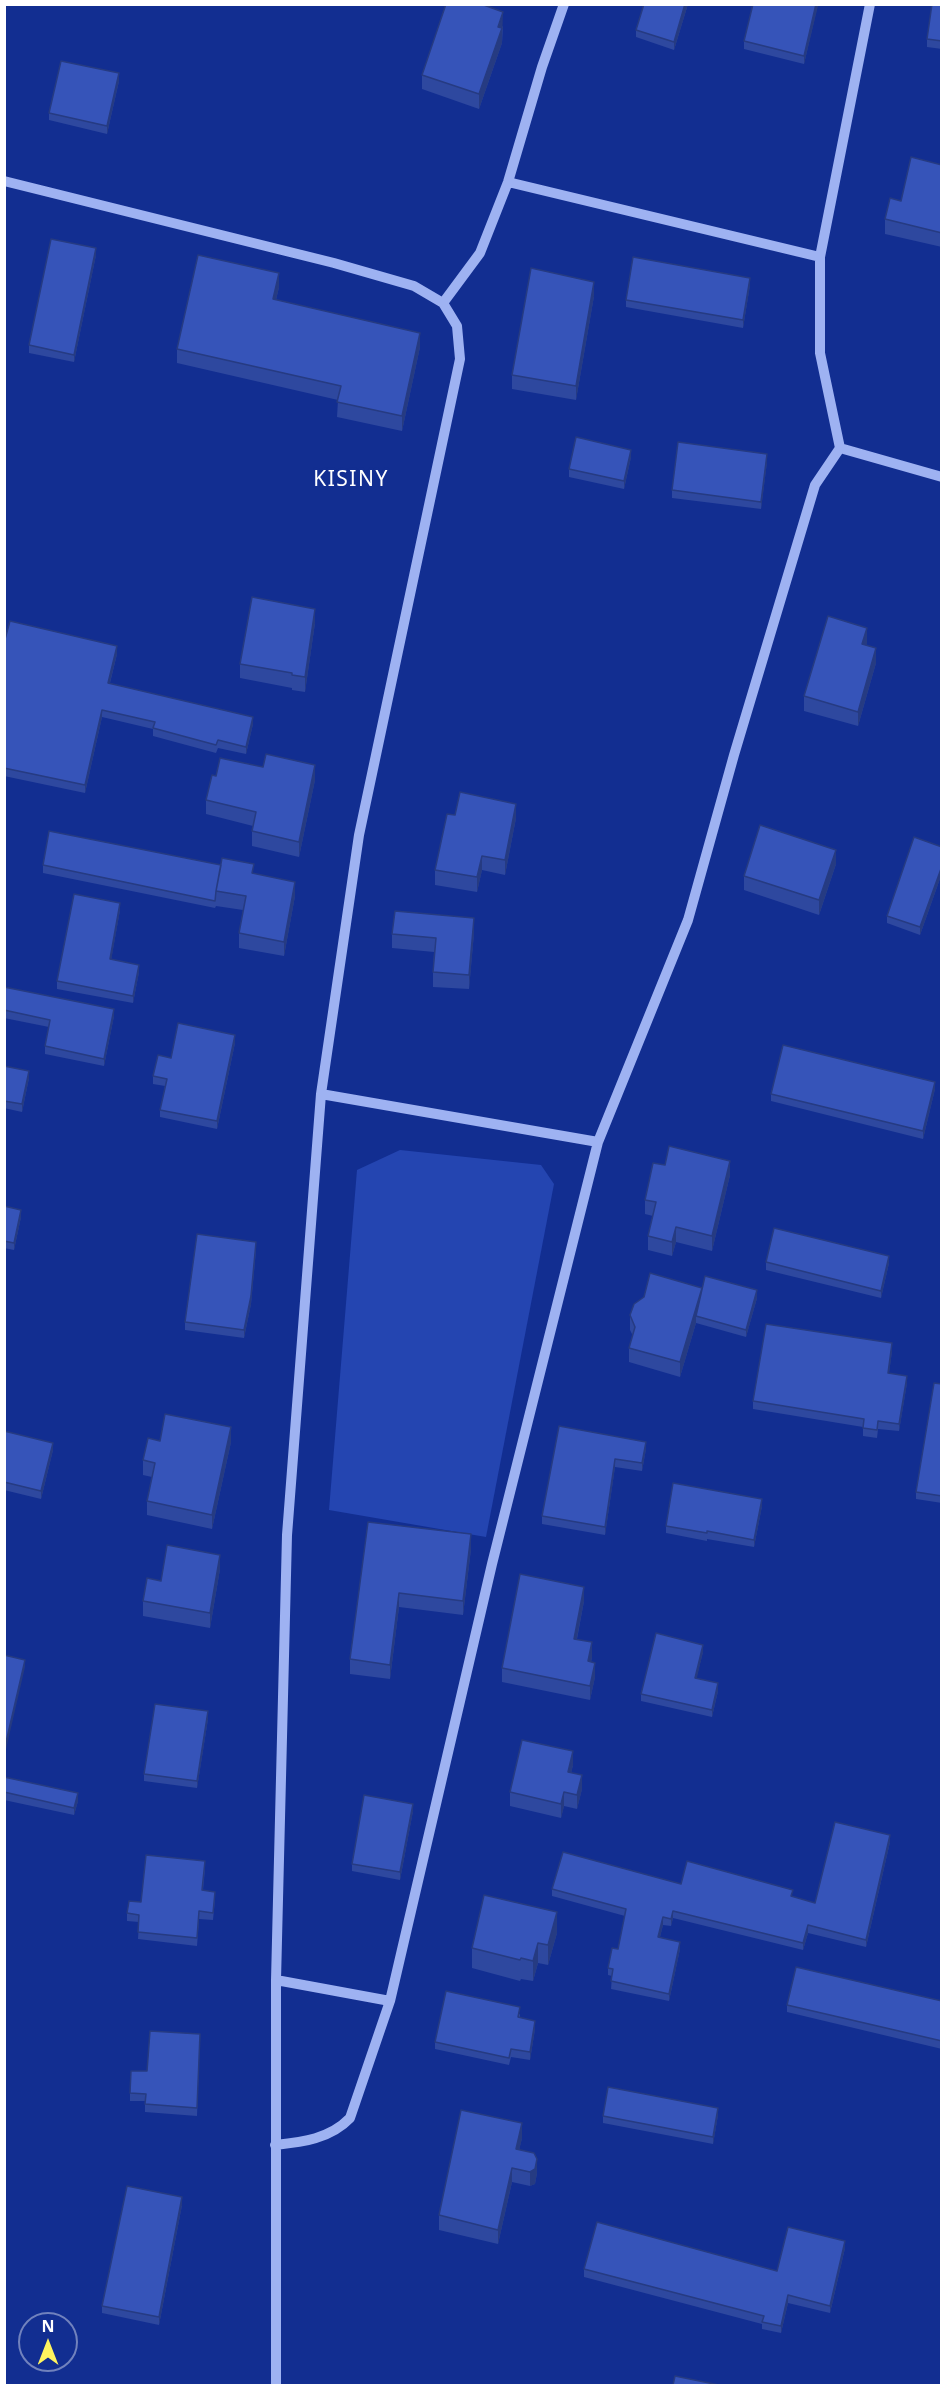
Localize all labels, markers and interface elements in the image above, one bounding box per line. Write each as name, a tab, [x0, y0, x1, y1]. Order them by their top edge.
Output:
district label: KISINY	[313, 467, 389, 493]
north arrow	[18, 2312, 78, 2372]
text: N	[41, 2315, 55, 2337]

